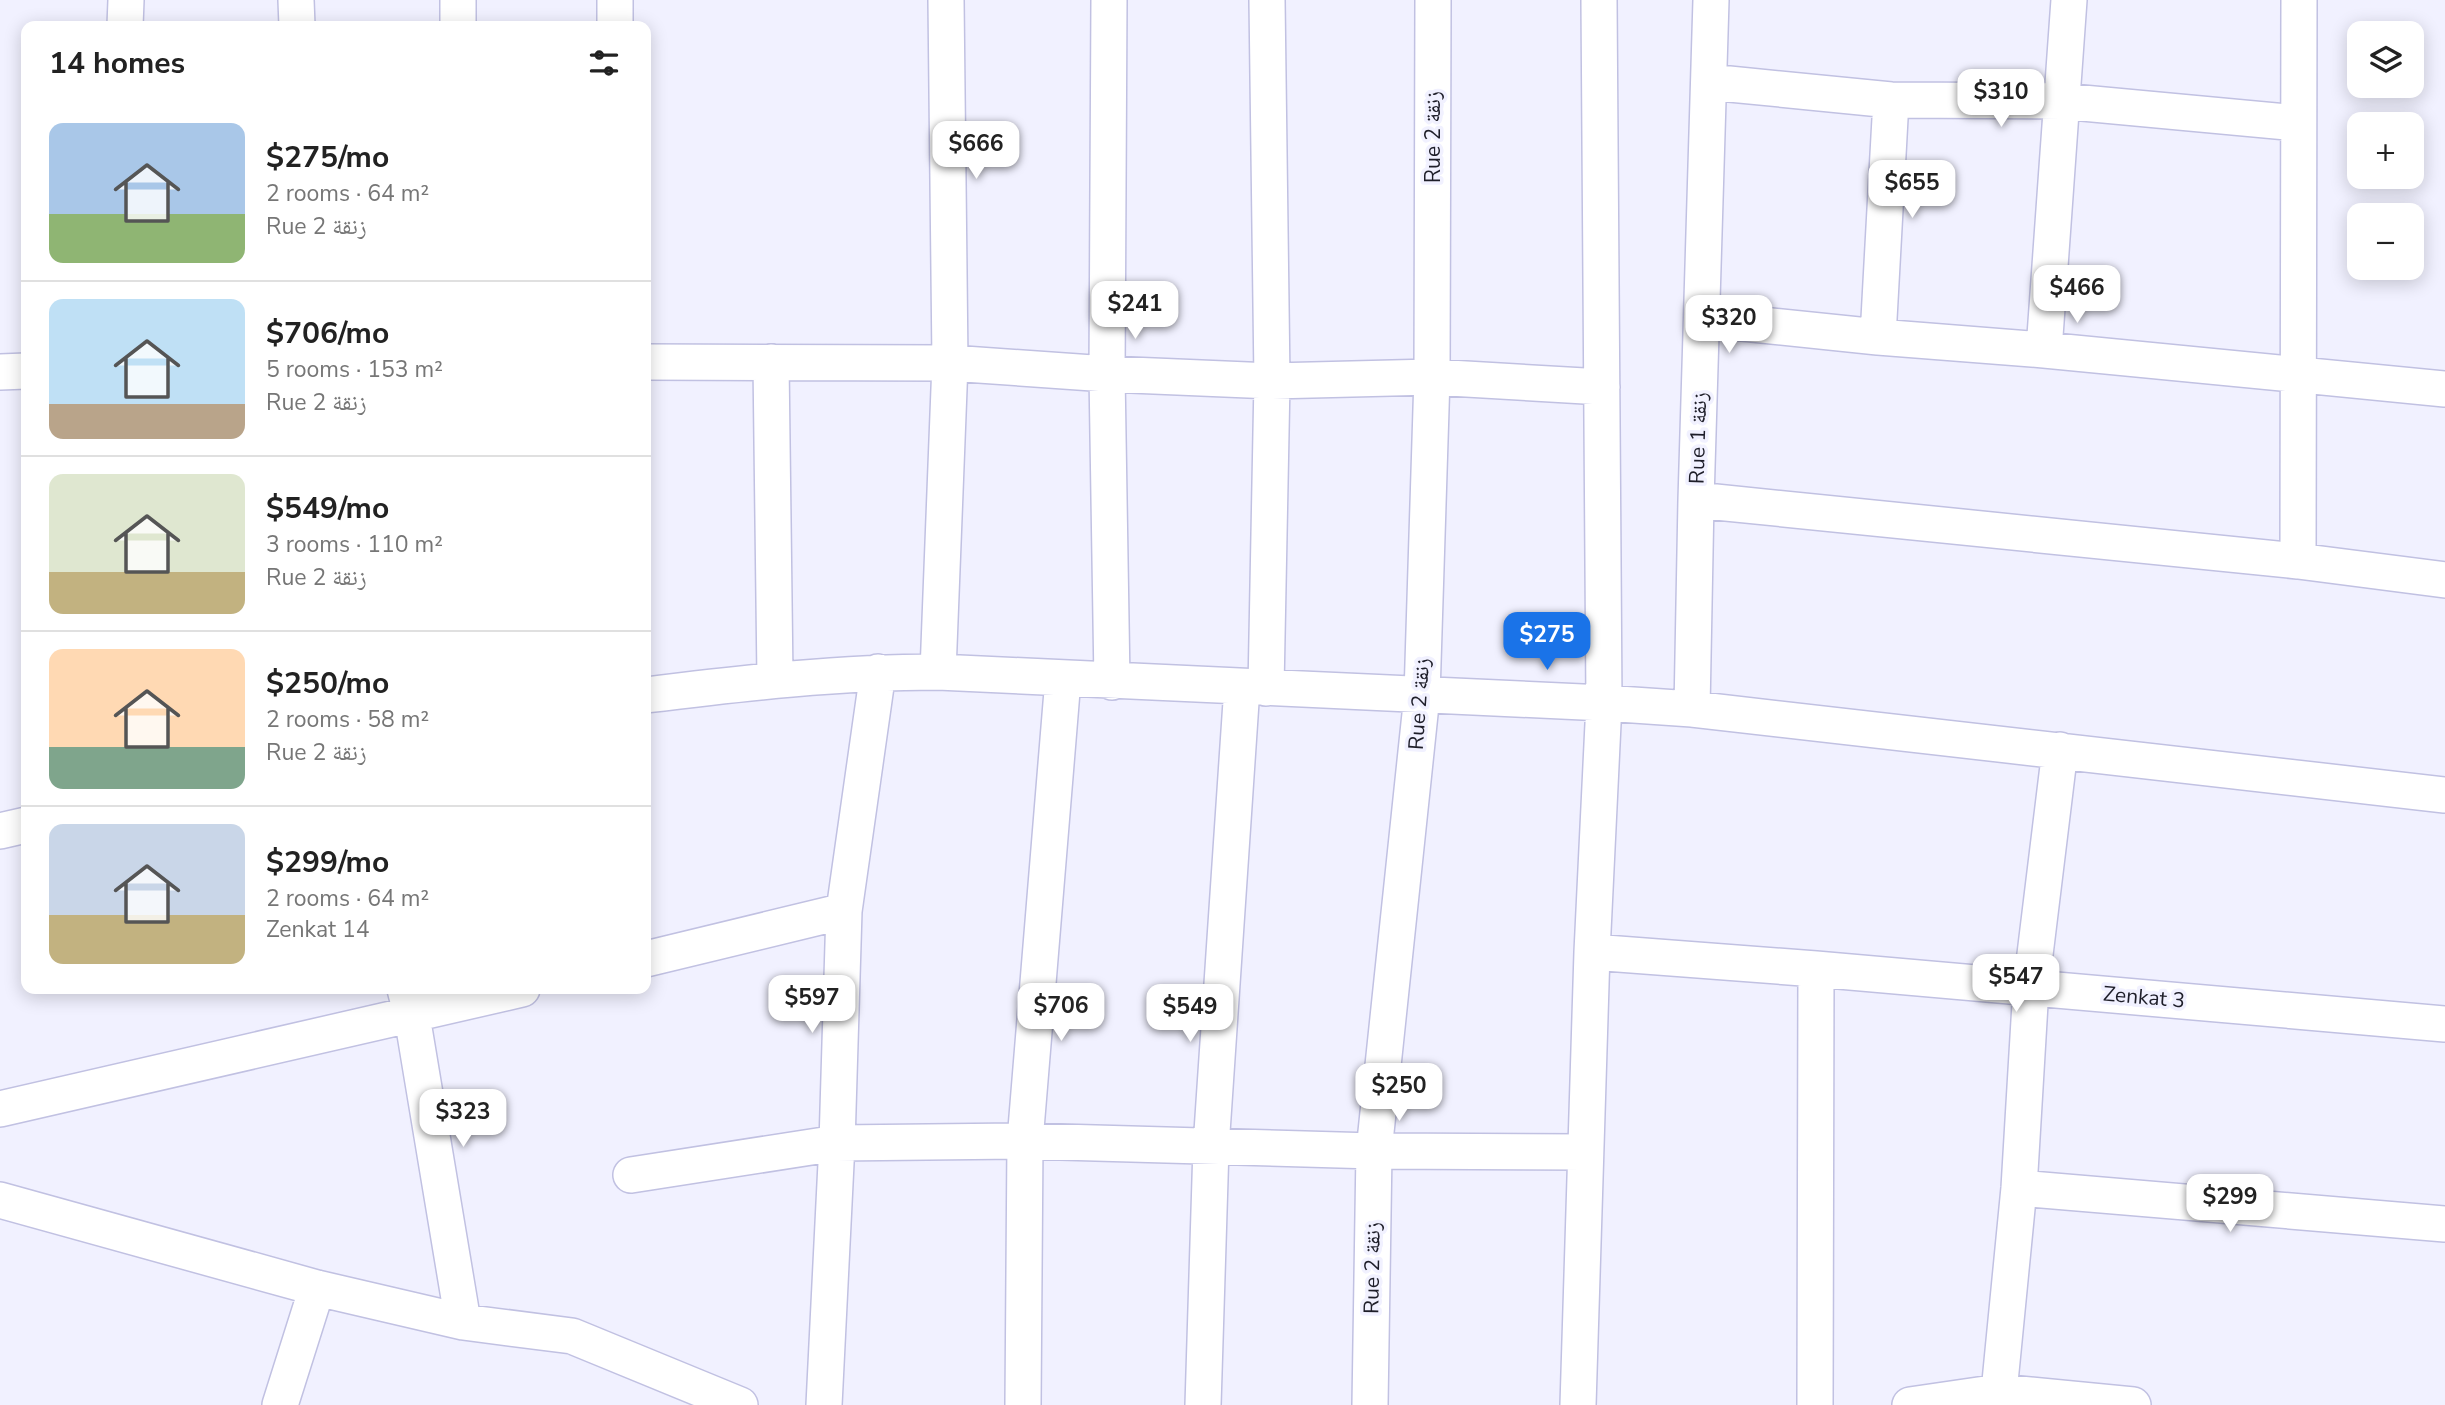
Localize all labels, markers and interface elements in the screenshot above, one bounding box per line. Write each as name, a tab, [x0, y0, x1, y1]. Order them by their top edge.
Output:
map controls	[2347, 21, 2424, 280]
button: layers	[2347, 21, 2424, 98]
text: 14 homes	[49, 43, 185, 84]
icon: filters	[585, 44, 623, 82]
pin: $310	[1960, 69, 2042, 129]
text: $310	[1973, 76, 2029, 107]
street label: Rue 2 زنقة	[1419, 91, 1447, 183]
button: +	[2347, 112, 2424, 189]
pin: $666	[935, 122, 1017, 181]
text: $666	[948, 128, 1004, 159]
text: $275/mo	[266, 137, 389, 178]
icon: home	[105, 151, 189, 235]
pin: $655	[1871, 160, 1953, 220]
text: $655	[1884, 167, 1940, 198]
text: 2 rooms · 64 m²	[266, 178, 429, 209]
button: −	[2347, 203, 2424, 280]
text: Rue 2 زنقة	[266, 211, 367, 242]
pin: $466	[2036, 266, 2118, 325]
text: $466	[2049, 272, 2105, 303]
pin: $241	[1094, 282, 1176, 341]
text: $241	[1107, 288, 1163, 319]
pin: $320	[1688, 296, 1770, 355]
text: $320	[1701, 302, 1757, 333]
text: $706/mo	[266, 313, 389, 354]
icon: home	[105, 327, 189, 411]
text: 5 rooms · 153 m²	[266, 354, 443, 385]
text: Rue 2 زنقة	[266, 387, 367, 418]
street label: Rue 1 زنقة	[1682, 392, 1714, 484]
text: $549/mo	[266, 488, 389, 529]
icon: home	[105, 502, 189, 586]
text: 3 rooms · 110 m²	[266, 529, 443, 560]
text: Rue 2 زنقة	[266, 562, 367, 593]
pin: $275	[1506, 612, 1588, 672]
text: $275	[1519, 619, 1575, 650]
street label: Rue 2 زنقة	[1402, 657, 1436, 751]
text: $250/mo	[266, 663, 389, 704]
icon: home	[105, 677, 189, 761]
text: 2 rooms · 58 m²	[266, 704, 429, 735]
text: Rue 2 زنقة	[266, 737, 367, 768]
text: $299/mo	[266, 842, 389, 883]
icon: home	[105, 852, 189, 936]
text: 2 rooms · 64 m²	[266, 883, 429, 914]
text: Zenkat 14	[266, 914, 370, 945]
pin: $547	[1975, 954, 2057, 1014]
text: $547	[1988, 961, 2044, 992]
pin: $597	[771, 976, 853, 1035]
street label: Zenkat 3	[2102, 979, 2186, 1015]
text: $597	[784, 982, 840, 1013]
pin: $706	[1020, 984, 1102, 1043]
pin: $549	[1149, 984, 1231, 1044]
text: $706	[1033, 990, 1089, 1021]
text: $549	[1162, 991, 1218, 1022]
pin: $250	[1358, 1064, 1440, 1123]
text: $250	[1371, 1070, 1427, 1101]
pin: $323	[422, 1090, 504, 1149]
text: $323	[435, 1096, 491, 1127]
pin: $299	[2189, 1174, 2271, 1234]
text: $299	[2202, 1181, 2258, 1212]
street label: Rue 2 زنقة	[1357, 1222, 1387, 1314]

